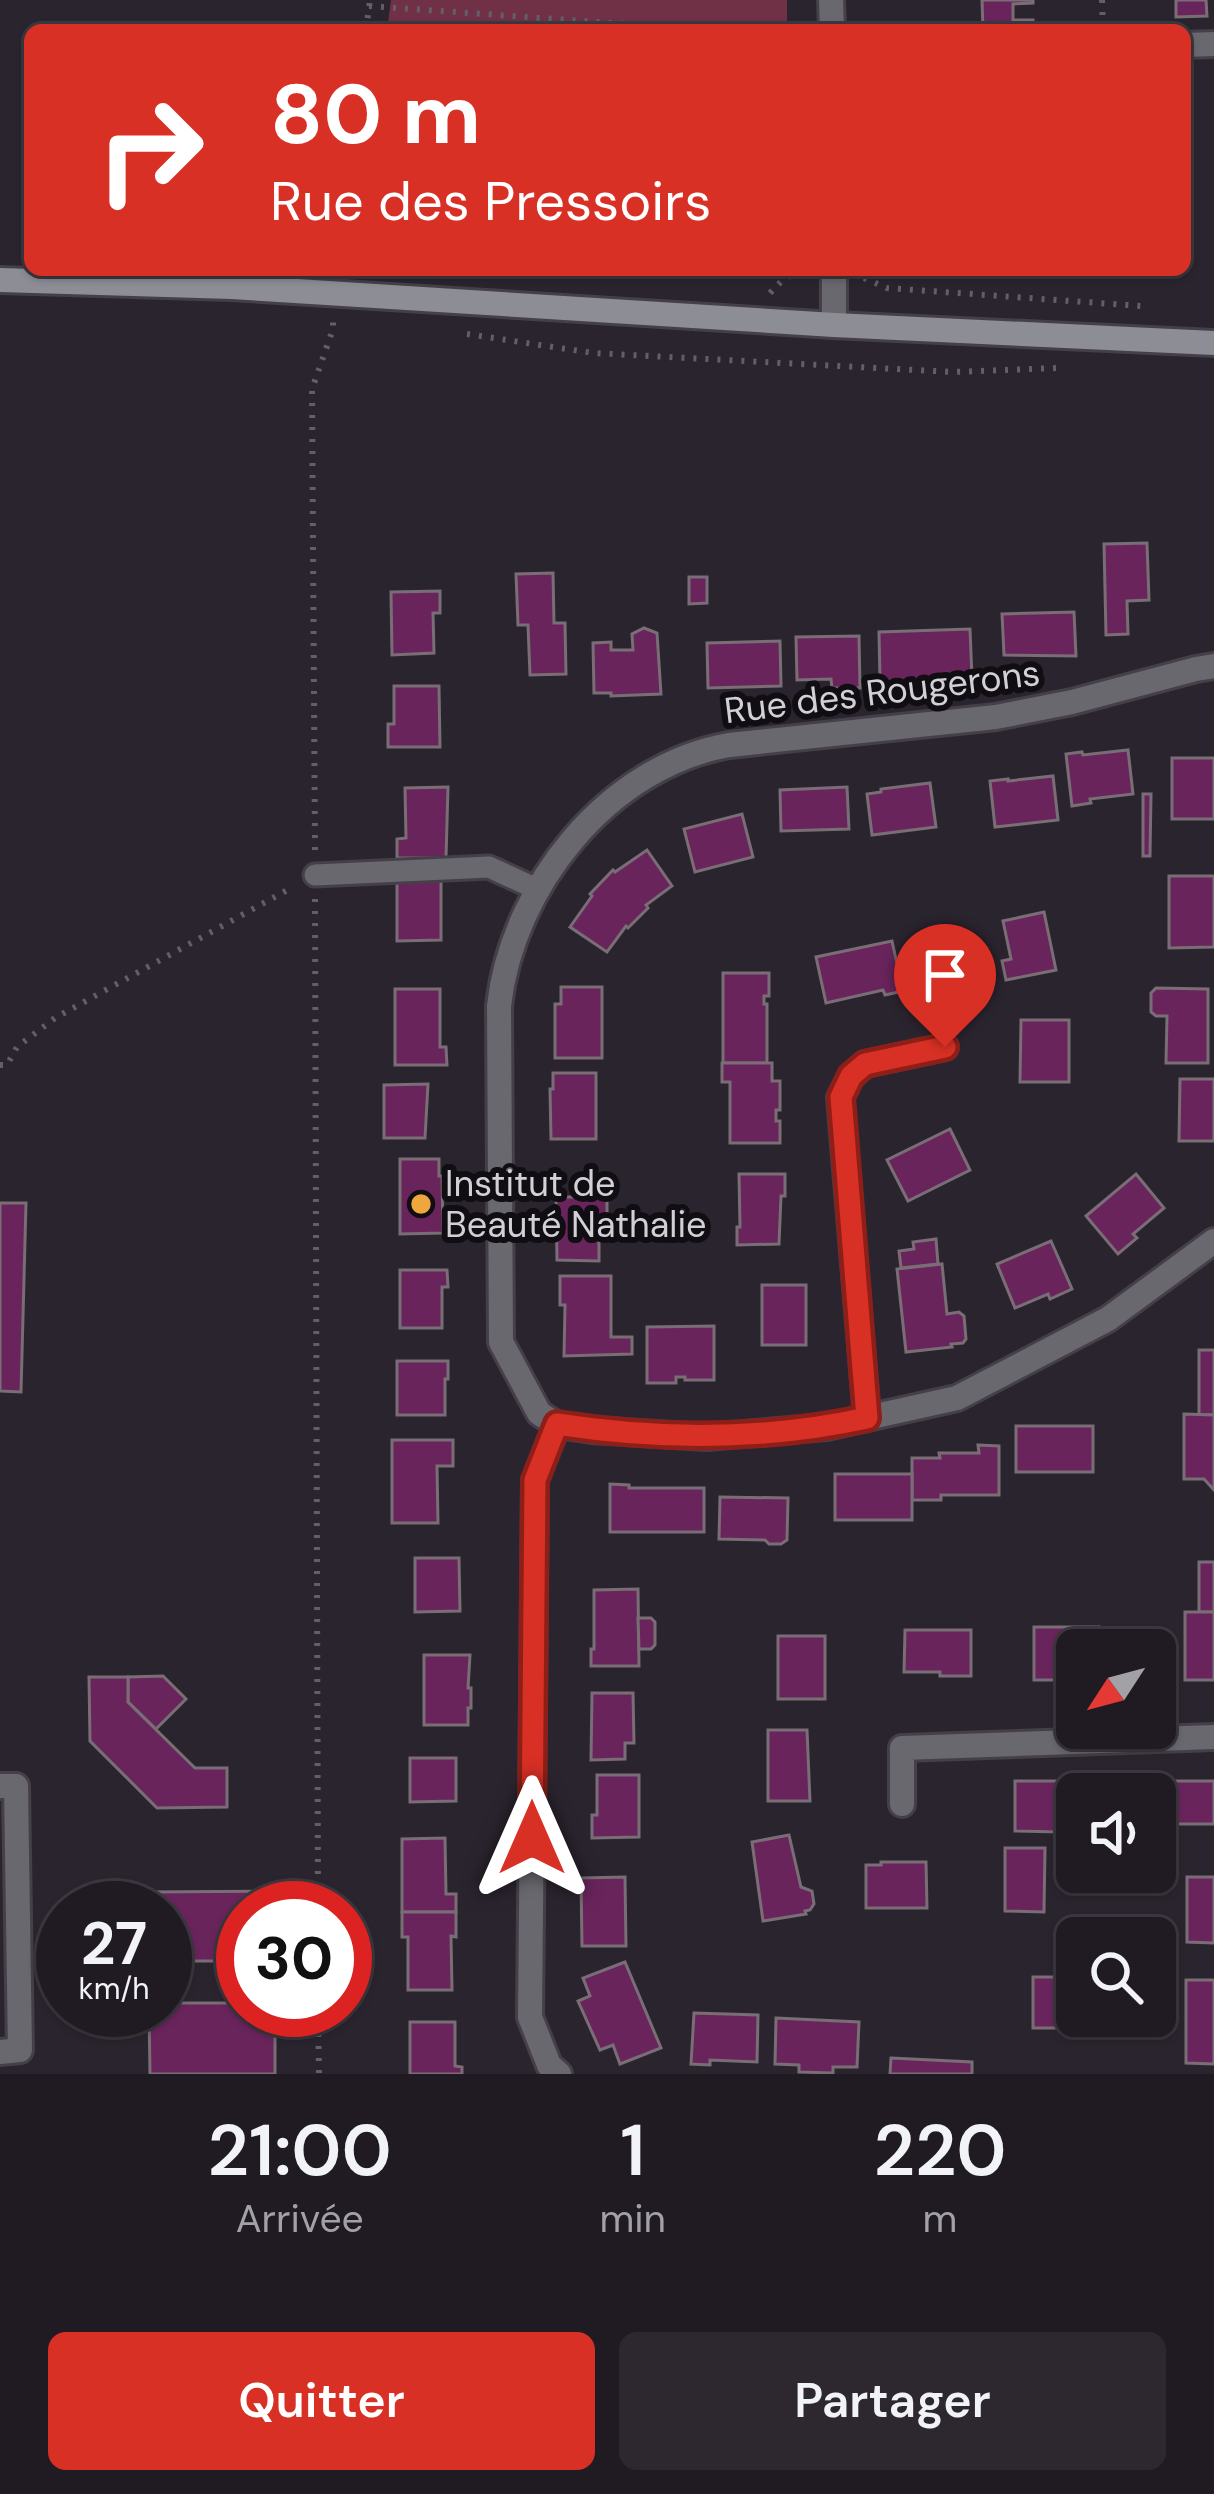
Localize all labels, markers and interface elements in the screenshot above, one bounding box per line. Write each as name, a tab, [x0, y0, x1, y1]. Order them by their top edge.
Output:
text: 80 m	[270, 60, 481, 169]
icon: right	[72, 72, 228, 228]
text: Rue des Pressoirs	[270, 166, 711, 237]
street label: Rue des Rougerons	[722, 649, 1043, 734]
pin	[894, 924, 996, 1047]
icon: arrive	[912, 942, 978, 1008]
place label: Institut de Beauté Nathalie	[445, 1160, 706, 1248]
marker: Institut de Beauté Nathalie	[408, 1191, 434, 1217]
north arrow	[1056, 1629, 1176, 1749]
map controls	[1056, 1629, 1176, 2037]
button: sound	[1056, 1773, 1176, 1893]
position arrow	[469, 1775, 595, 1901]
speed limit sign: 30	[216, 1881, 372, 2037]
text: 27	[81, 1904, 147, 1983]
button: search	[1056, 1917, 1176, 2037]
text: km/h	[79, 1969, 149, 2008]
text: 21:00	[208, 2104, 392, 2197]
text: 1	[620, 2104, 645, 2197]
text: 220	[873, 2104, 1006, 2197]
text: Arrivée	[236, 2193, 364, 2244]
text: min	[599, 2193, 666, 2244]
text: m	[923, 2193, 957, 2244]
button: Quitter	[48, 2332, 595, 2470]
button: Partager	[619, 2332, 1166, 2470]

